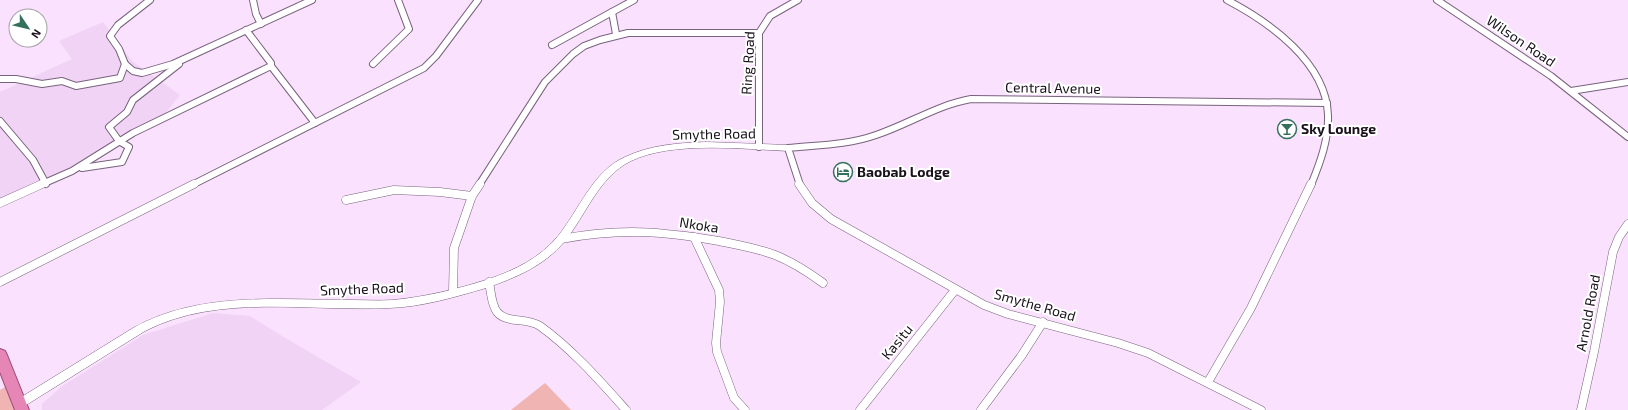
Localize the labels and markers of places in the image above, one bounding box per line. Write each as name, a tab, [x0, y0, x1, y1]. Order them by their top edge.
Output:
bar icon: Sky Lounge	[1276, 118, 1298, 140]
place label: Sky Lounge	[1301, 120, 1376, 137]
hotel icon: Baobab Lodge	[832, 161, 854, 183]
place label: Baobab Lodge	[857, 163, 950, 180]

